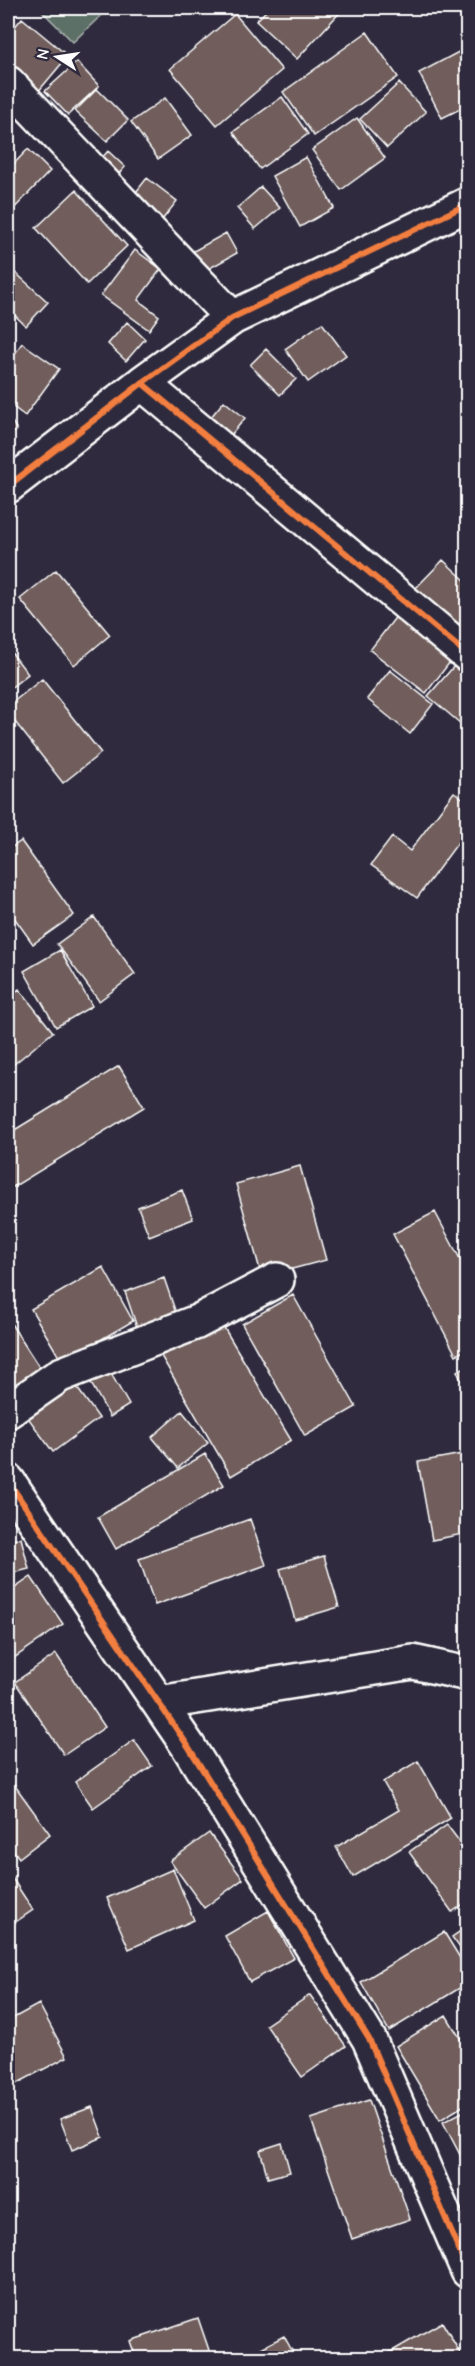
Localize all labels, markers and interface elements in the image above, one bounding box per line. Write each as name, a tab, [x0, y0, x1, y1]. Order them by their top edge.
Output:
north arrow	[27, 27, 87, 87]
text: N	[33, 47, 53, 61]

